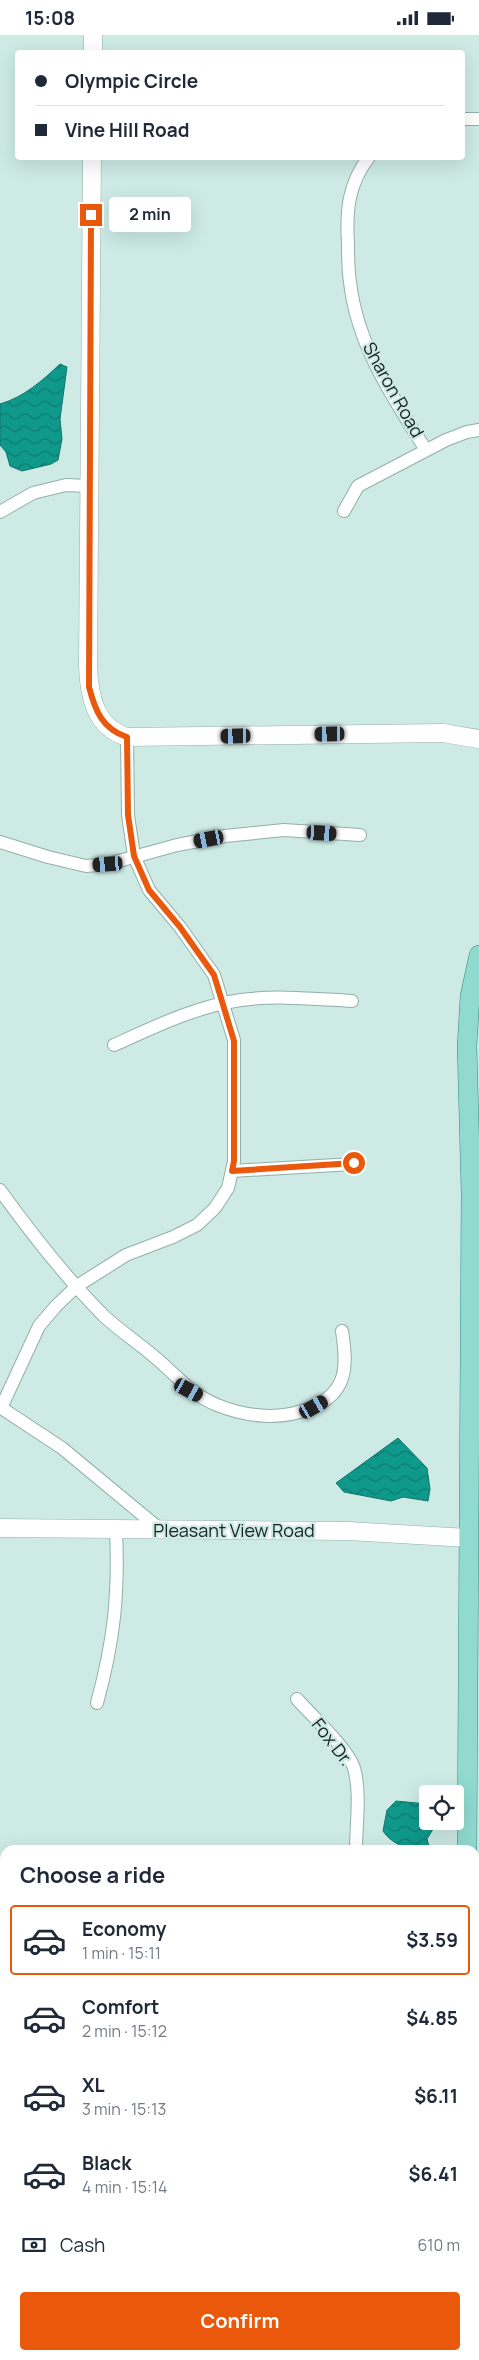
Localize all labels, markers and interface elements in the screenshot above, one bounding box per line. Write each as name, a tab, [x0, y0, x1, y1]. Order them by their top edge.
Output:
text: 15:08	[25, 5, 75, 31]
text: Olympic Circle	[65, 68, 198, 94]
text: Vine Hill Road	[65, 117, 190, 143]
callout: 2 min	[108, 197, 191, 233]
text: 2 min	[129, 203, 171, 225]
route end	[80, 204, 102, 226]
street label: Sharon Road	[358, 337, 430, 442]
car	[314, 726, 345, 742]
car	[220, 728, 251, 744]
car	[306, 825, 337, 841]
car	[192, 829, 225, 849]
car	[92, 855, 123, 873]
route start	[343, 1152, 365, 1174]
car	[172, 1376, 205, 1404]
car	[297, 1393, 330, 1421]
street label: Pleasant View Road	[153, 1518, 315, 1542]
street label: Fox Dr.	[307, 1713, 359, 1770]
map controls	[419, 1785, 464, 1830]
button: locate	[419, 1785, 464, 1830]
text: Choose a ride	[20, 1860, 165, 1890]
text: Economy	[82, 1916, 166, 1942]
icon: car	[22, 1918, 67, 1963]
text: $3.59	[406, 1927, 458, 1953]
text: 1 min · 15:11	[82, 1942, 161, 1964]
text: Comfort	[82, 1994, 159, 2020]
icon: car	[22, 1996, 67, 2041]
text: $4.85	[406, 2005, 458, 2031]
text: 2 min · 15:12	[82, 2020, 167, 2042]
text: XL	[82, 2072, 105, 2098]
icon: car	[22, 2074, 67, 2119]
text: $6.11	[414, 2083, 458, 2109]
text: 3 min · 15:13	[82, 2098, 166, 2120]
text: Black	[82, 2150, 131, 2176]
icon: car	[22, 2152, 67, 2197]
text: $6.41	[409, 2161, 458, 2187]
text: 4 min · 15:14	[82, 2176, 167, 2198]
icon: cash	[20, 2231, 48, 2259]
text: Cash	[60, 2232, 105, 2258]
text: 610 m	[418, 2234, 460, 2256]
button: Confirm	[20, 2292, 460, 2350]

